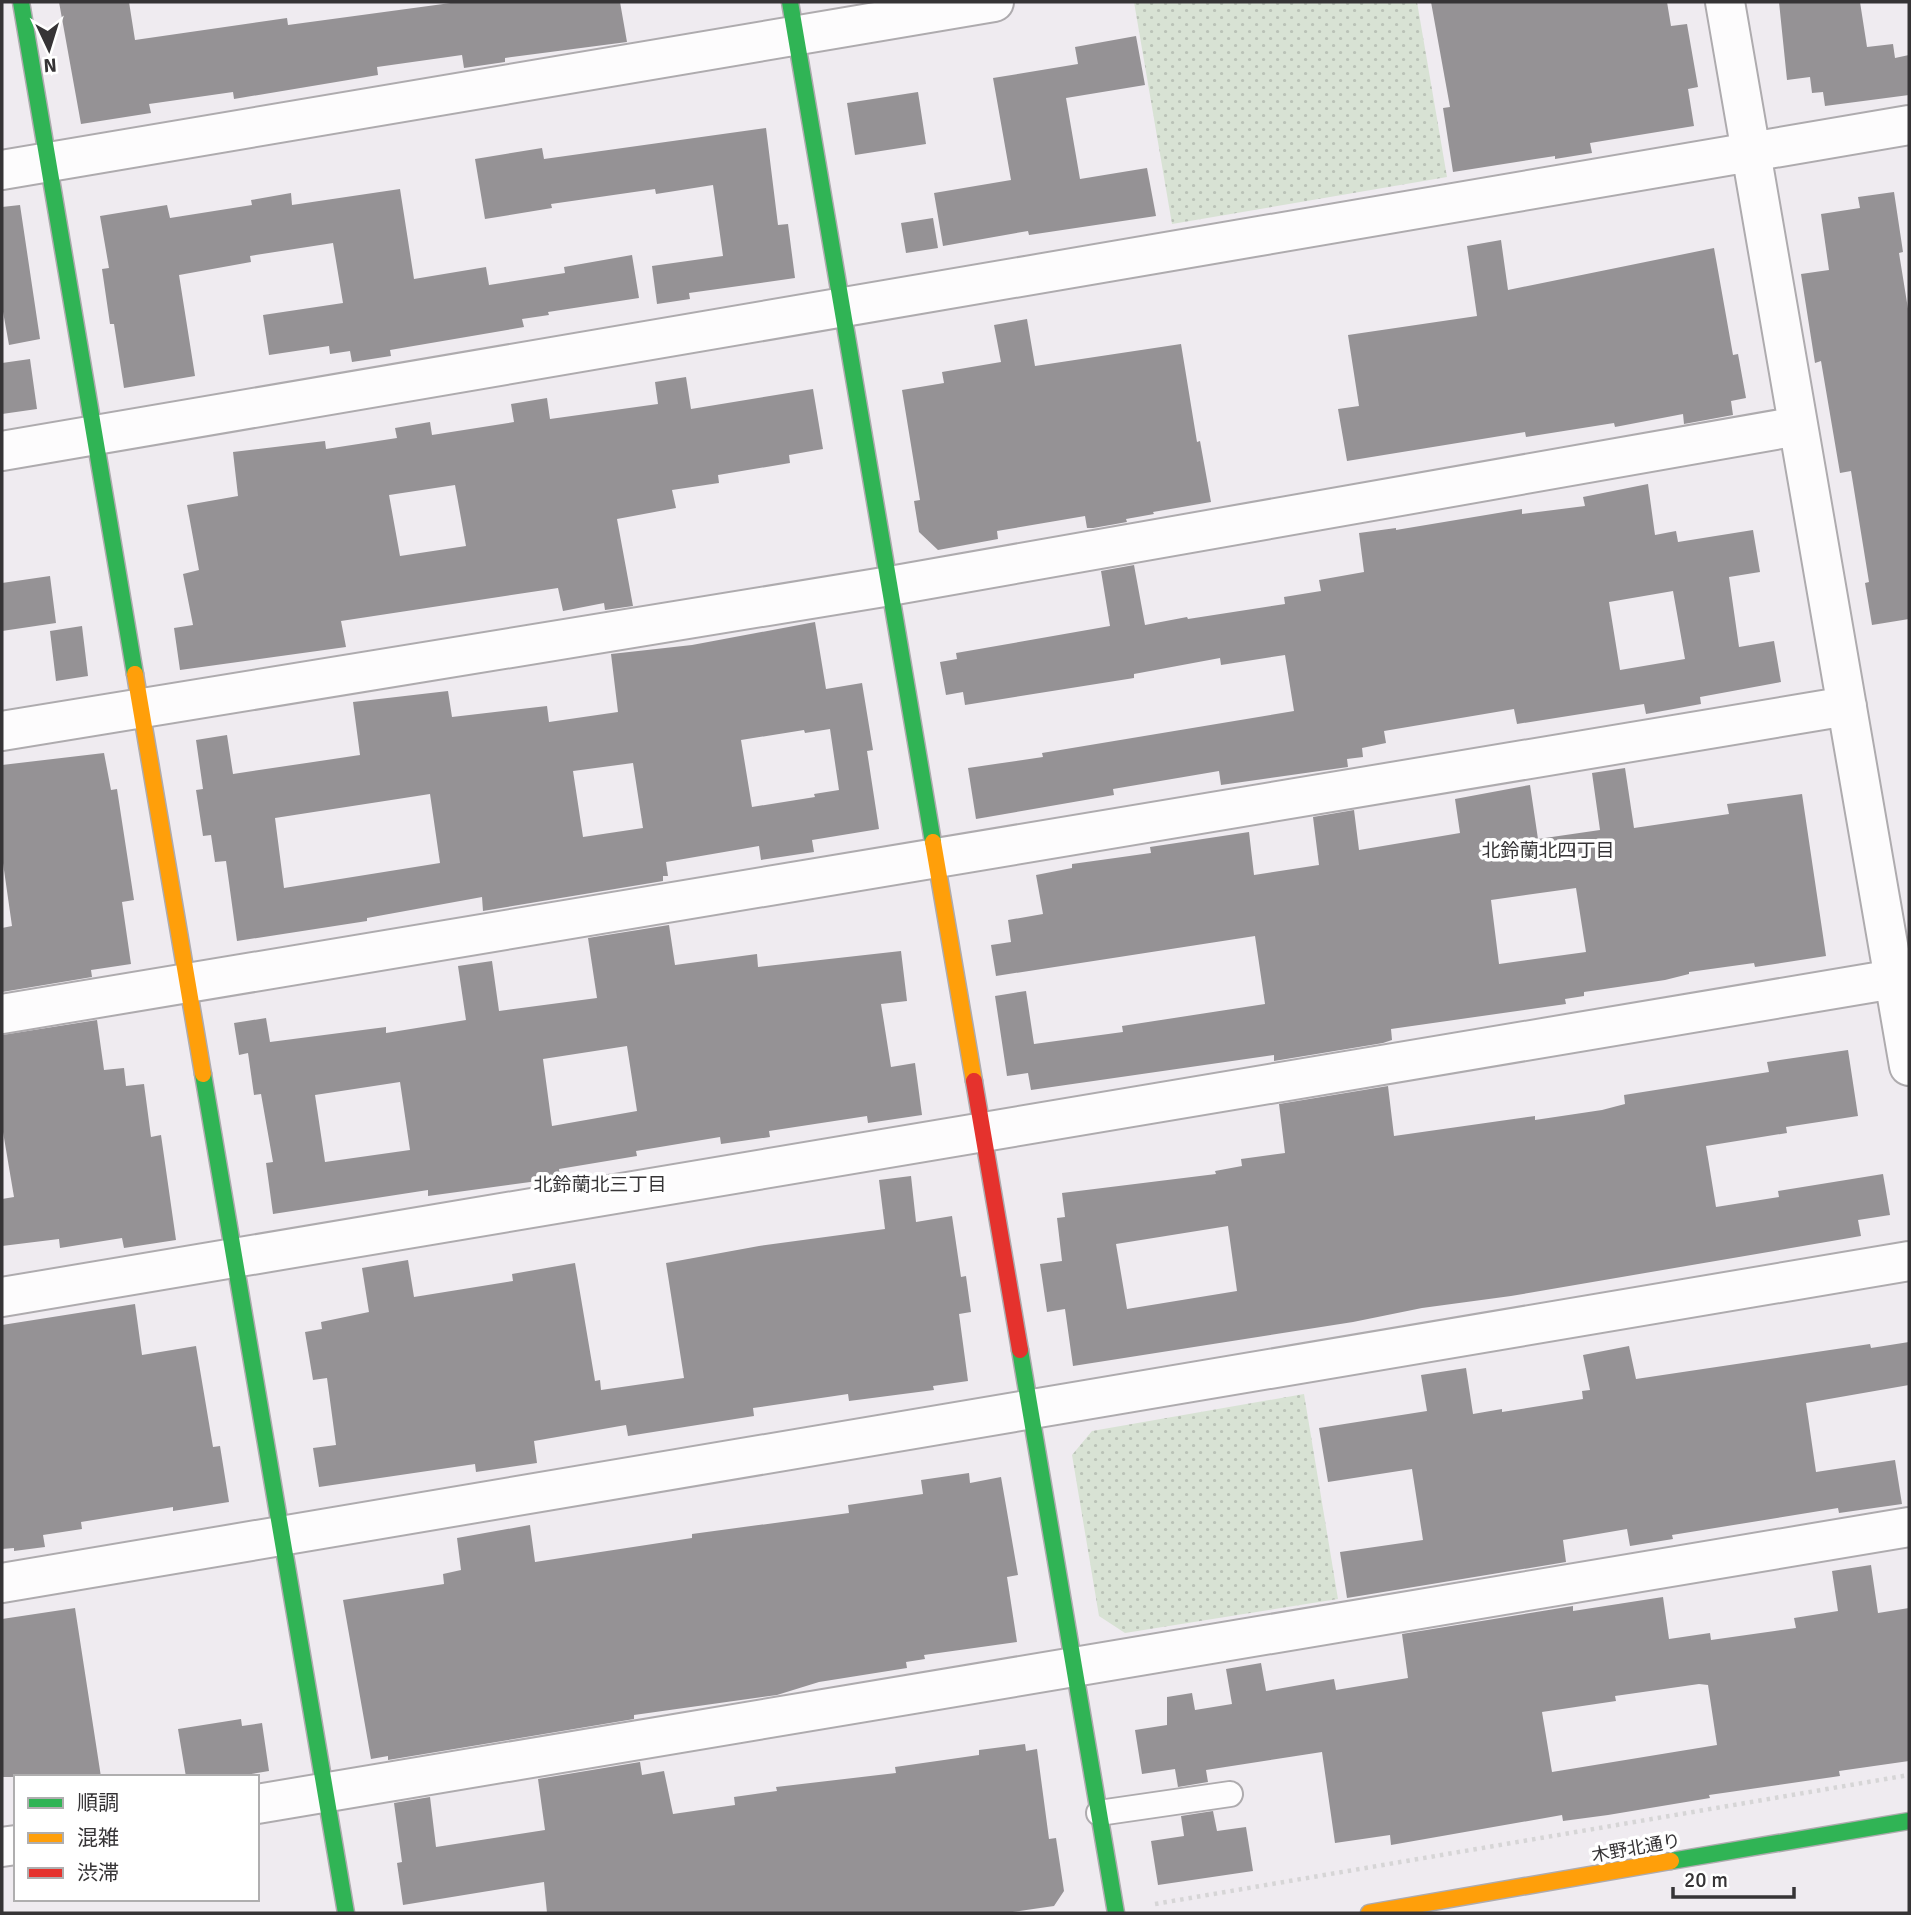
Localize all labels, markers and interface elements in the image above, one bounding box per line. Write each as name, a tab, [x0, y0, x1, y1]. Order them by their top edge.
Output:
north arrow	[14, 14, 84, 84]
text: N	[43, 53, 58, 77]
district label: 北鈴蘭北四丁目	[1481, 839, 1615, 863]
district label: 北鈴蘭北三丁目	[533, 1173, 667, 1197]
legend	[14, 1775, 259, 1901]
text: 順調	[77, 1790, 119, 1816]
text: 混雑	[77, 1825, 119, 1851]
street label: 木野北通り	[1590, 1829, 1682, 1867]
scale bar	[1673, 1856, 1794, 1900]
text: 渋滞	[77, 1860, 119, 1886]
text: 20 m	[1684, 1867, 1728, 1893]

